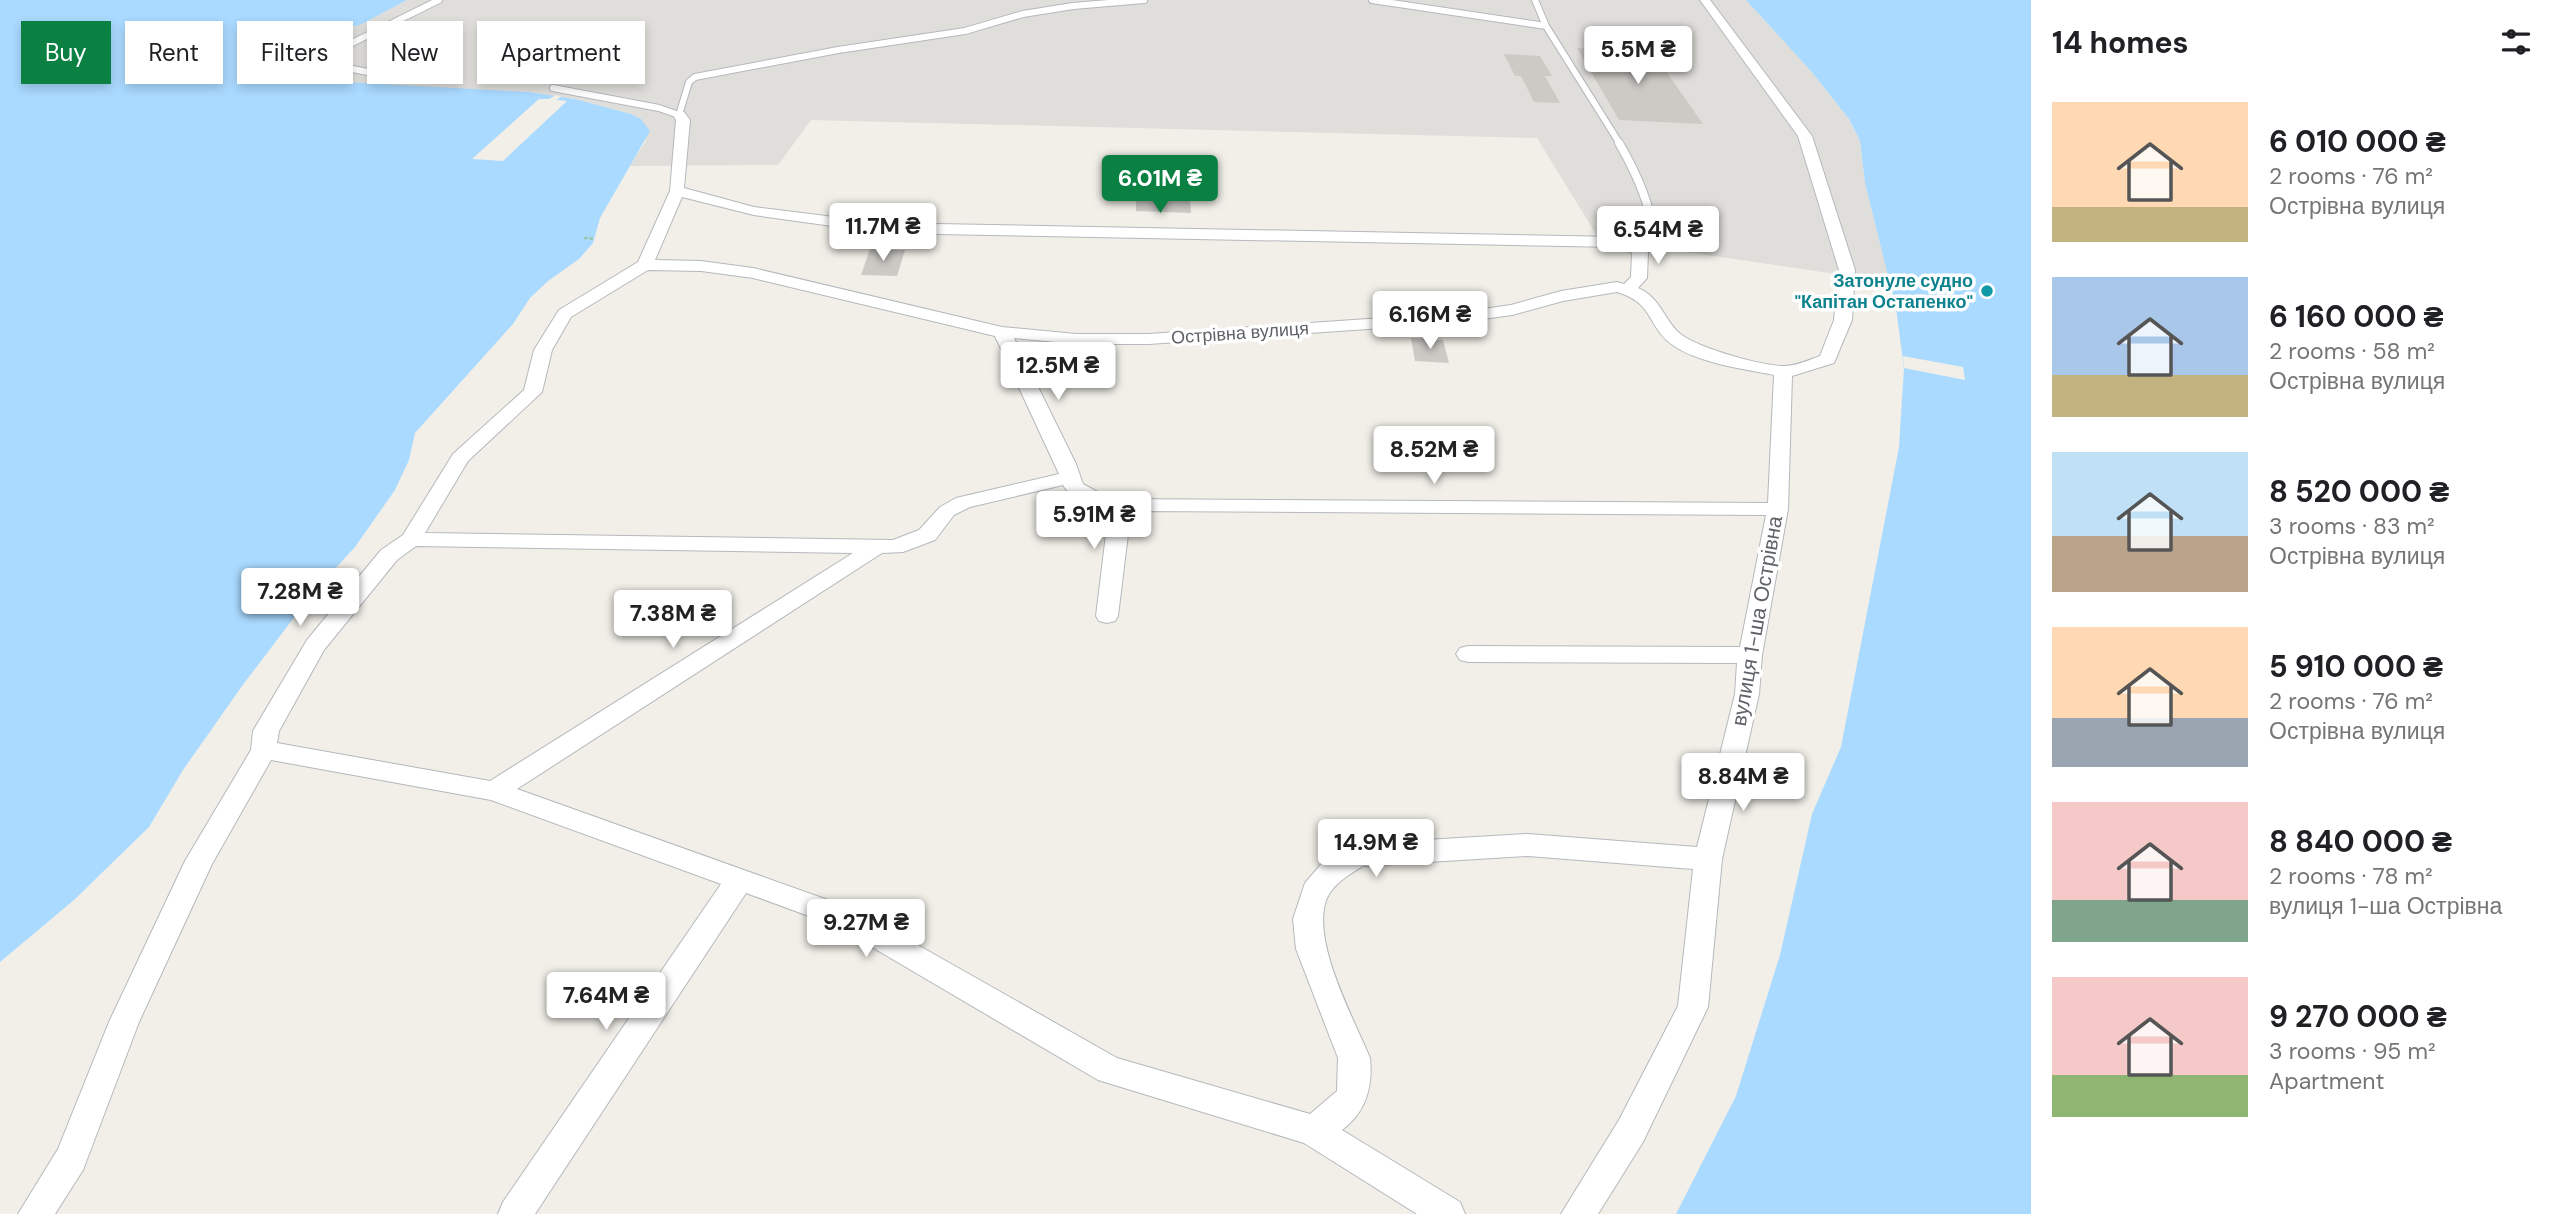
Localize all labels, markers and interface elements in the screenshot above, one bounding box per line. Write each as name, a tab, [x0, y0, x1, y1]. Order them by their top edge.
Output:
chip: Buy	[21, 21, 111, 84]
chip: Rent	[125, 21, 223, 84]
chip: Filters	[237, 21, 353, 84]
chip: New	[367, 21, 463, 84]
chip: Apartment	[477, 21, 645, 84]
text: 14 homes	[2052, 23, 2189, 62]
icon: filters	[2497, 23, 2535, 61]
pin: 5.5M ₴	[1581, 27, 1695, 86]
text: 5.5M ₴	[1600, 34, 1676, 64]
text: 6 010 000 ₴	[2269, 122, 2446, 161]
icon: home	[2108, 130, 2192, 214]
pin: 6.01M ₴	[1095, 156, 1225, 215]
text: 2 rooms · 76 m²	[2269, 161, 2433, 191]
text: 6.01M ₴	[1118, 163, 1202, 193]
text: Острівна вулиця	[2269, 191, 2445, 221]
pin: 11.7M ₴	[818, 204, 948, 263]
pin: 6.54M ₴	[1593, 206, 1723, 266]
text: 11.7M ₴	[845, 211, 921, 241]
text: 6.54M ₴	[1613, 214, 1703, 244]
place label: Затонуле судно "Капітан Остапенко"	[1794, 269, 1973, 314]
marker: Затонуле судно "Капітан Остапенко"	[1979, 283, 1995, 299]
pin: 6.16M ₴	[1365, 292, 1495, 351]
text: 6 160 000 ₴	[2269, 297, 2444, 336]
text: 6.16M ₴	[1389, 299, 1471, 329]
icon: home	[2108, 305, 2192, 389]
street label: Острівна вулиця	[1170, 316, 1310, 350]
text: 2 rooms · 58 m²	[2269, 336, 2435, 366]
pin: 12.5M ₴	[993, 342, 1123, 402]
text: 12.5M ₴	[1017, 350, 1099, 380]
text: Острівна вулиця	[2269, 366, 2445, 396]
pin: 8.52M ₴	[1369, 426, 1499, 486]
text: 8.52M ₴	[1390, 434, 1478, 464]
text: 8 520 000 ₴	[2269, 472, 2449, 511]
icon: home	[2108, 480, 2192, 564]
pin: 5.91M ₴	[1029, 491, 1159, 551]
text: 5.91M ₴	[1052, 499, 1136, 529]
text: 3 rooms · 83 m²	[2269, 511, 2435, 541]
street label: вулиця 1-ша Острівна	[1725, 513, 1789, 728]
text: Острівна вулиця	[2269, 541, 2445, 571]
pin: 7.28M ₴	[235, 568, 365, 628]
text: 7.28M ₴	[257, 576, 343, 606]
pin: 7.38M ₴	[608, 590, 738, 650]
text: 7.38M ₴	[630, 598, 716, 628]
text: 5 910 000 ₴	[2269, 647, 2443, 686]
icon: home	[2108, 655, 2192, 739]
text: 2 rooms · 76 m²	[2269, 686, 2433, 716]
text: Острівна вулиця	[2269, 716, 2445, 746]
pin: 8.84M ₴	[1678, 754, 1808, 813]
text: 8.84M ₴	[1698, 761, 1789, 791]
pin: 14.9M ₴	[1311, 820, 1441, 879]
text: 8 840 000 ₴	[2269, 822, 2452, 861]
text: 14.9M ₴	[1334, 827, 1418, 857]
icon: home	[2108, 830, 2192, 914]
text: 2 rooms · 78 m²	[2269, 861, 2433, 891]
text: вулиця 1-ша Острівна	[2269, 891, 2502, 921]
pin: 9.27M ₴	[801, 900, 931, 959]
text: 9.27M ₴	[823, 907, 909, 937]
pin: 7.64M ₴	[541, 972, 671, 1032]
text: 7.64M ₴	[563, 980, 649, 1010]
text: 9 270 000 ₴	[2269, 997, 2447, 1036]
icon: home	[2108, 1005, 2192, 1089]
text: 3 rooms · 95 m²	[2269, 1036, 2436, 1066]
text: Apartment	[2269, 1066, 2384, 1096]

